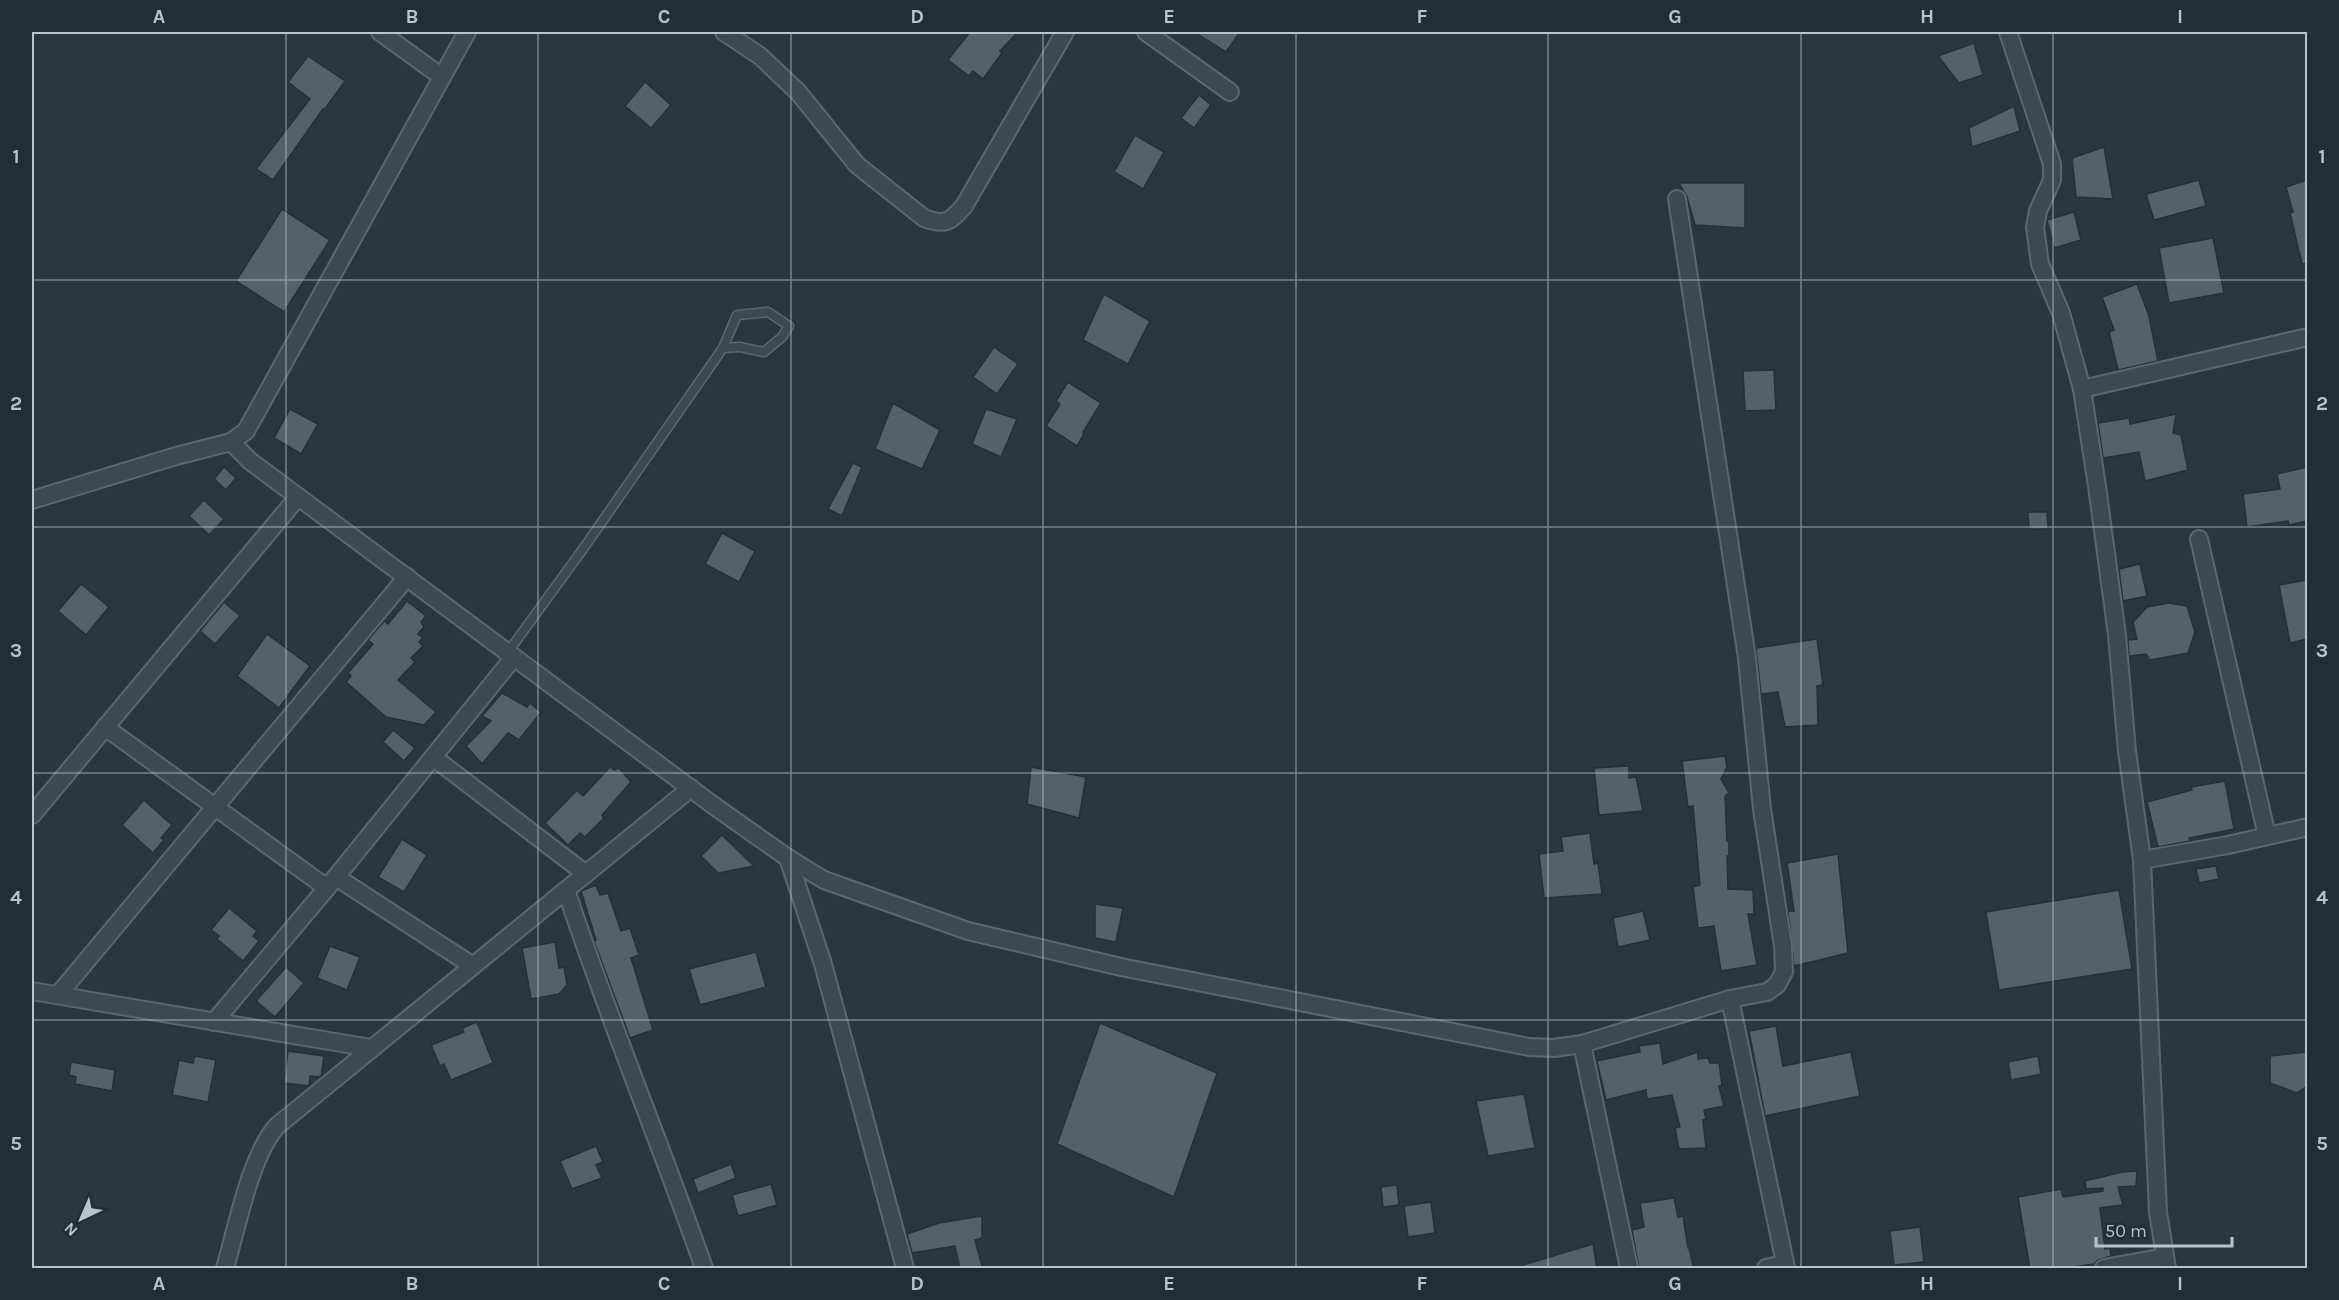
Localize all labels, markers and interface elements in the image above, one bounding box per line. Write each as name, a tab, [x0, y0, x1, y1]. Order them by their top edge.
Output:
text: A	[153, 5, 166, 28]
text: B	[406, 5, 418, 28]
text: C	[658, 5, 670, 28]
text: D	[910, 5, 924, 28]
text: E	[1163, 5, 1175, 28]
text: F	[1417, 5, 1428, 28]
text: G	[1668, 5, 1682, 28]
text: H	[1920, 5, 1934, 28]
text: I	[2177, 5, 2183, 28]
text: 1	[12, 145, 20, 168]
text: 1	[2318, 145, 2326, 168]
text: 2	[10, 392, 22, 415]
text: 2	[2316, 392, 2328, 415]
text: 3	[10, 639, 22, 662]
text: 3	[2316, 639, 2328, 662]
text: 4	[10, 886, 22, 909]
text: 4	[2316, 886, 2328, 909]
text: 5	[10, 1132, 22, 1155]
text: 5	[2316, 1132, 2328, 1155]
north arrow	[51, 1189, 111, 1249]
scale bar	[2096, 1210, 2232, 1248]
text: N	[60, 1219, 82, 1240]
text: 50 m	[2105, 1220, 2147, 1242]
text: A	[153, 1272, 166, 1295]
text: B	[406, 1272, 418, 1295]
text: C	[658, 1272, 670, 1295]
text: D	[910, 1272, 924, 1295]
text: E	[1163, 1272, 1175, 1295]
text: F	[1417, 1272, 1428, 1295]
text: G	[1668, 1272, 1682, 1295]
text: H	[1920, 1272, 1934, 1295]
text: I	[2177, 1272, 2183, 1295]

